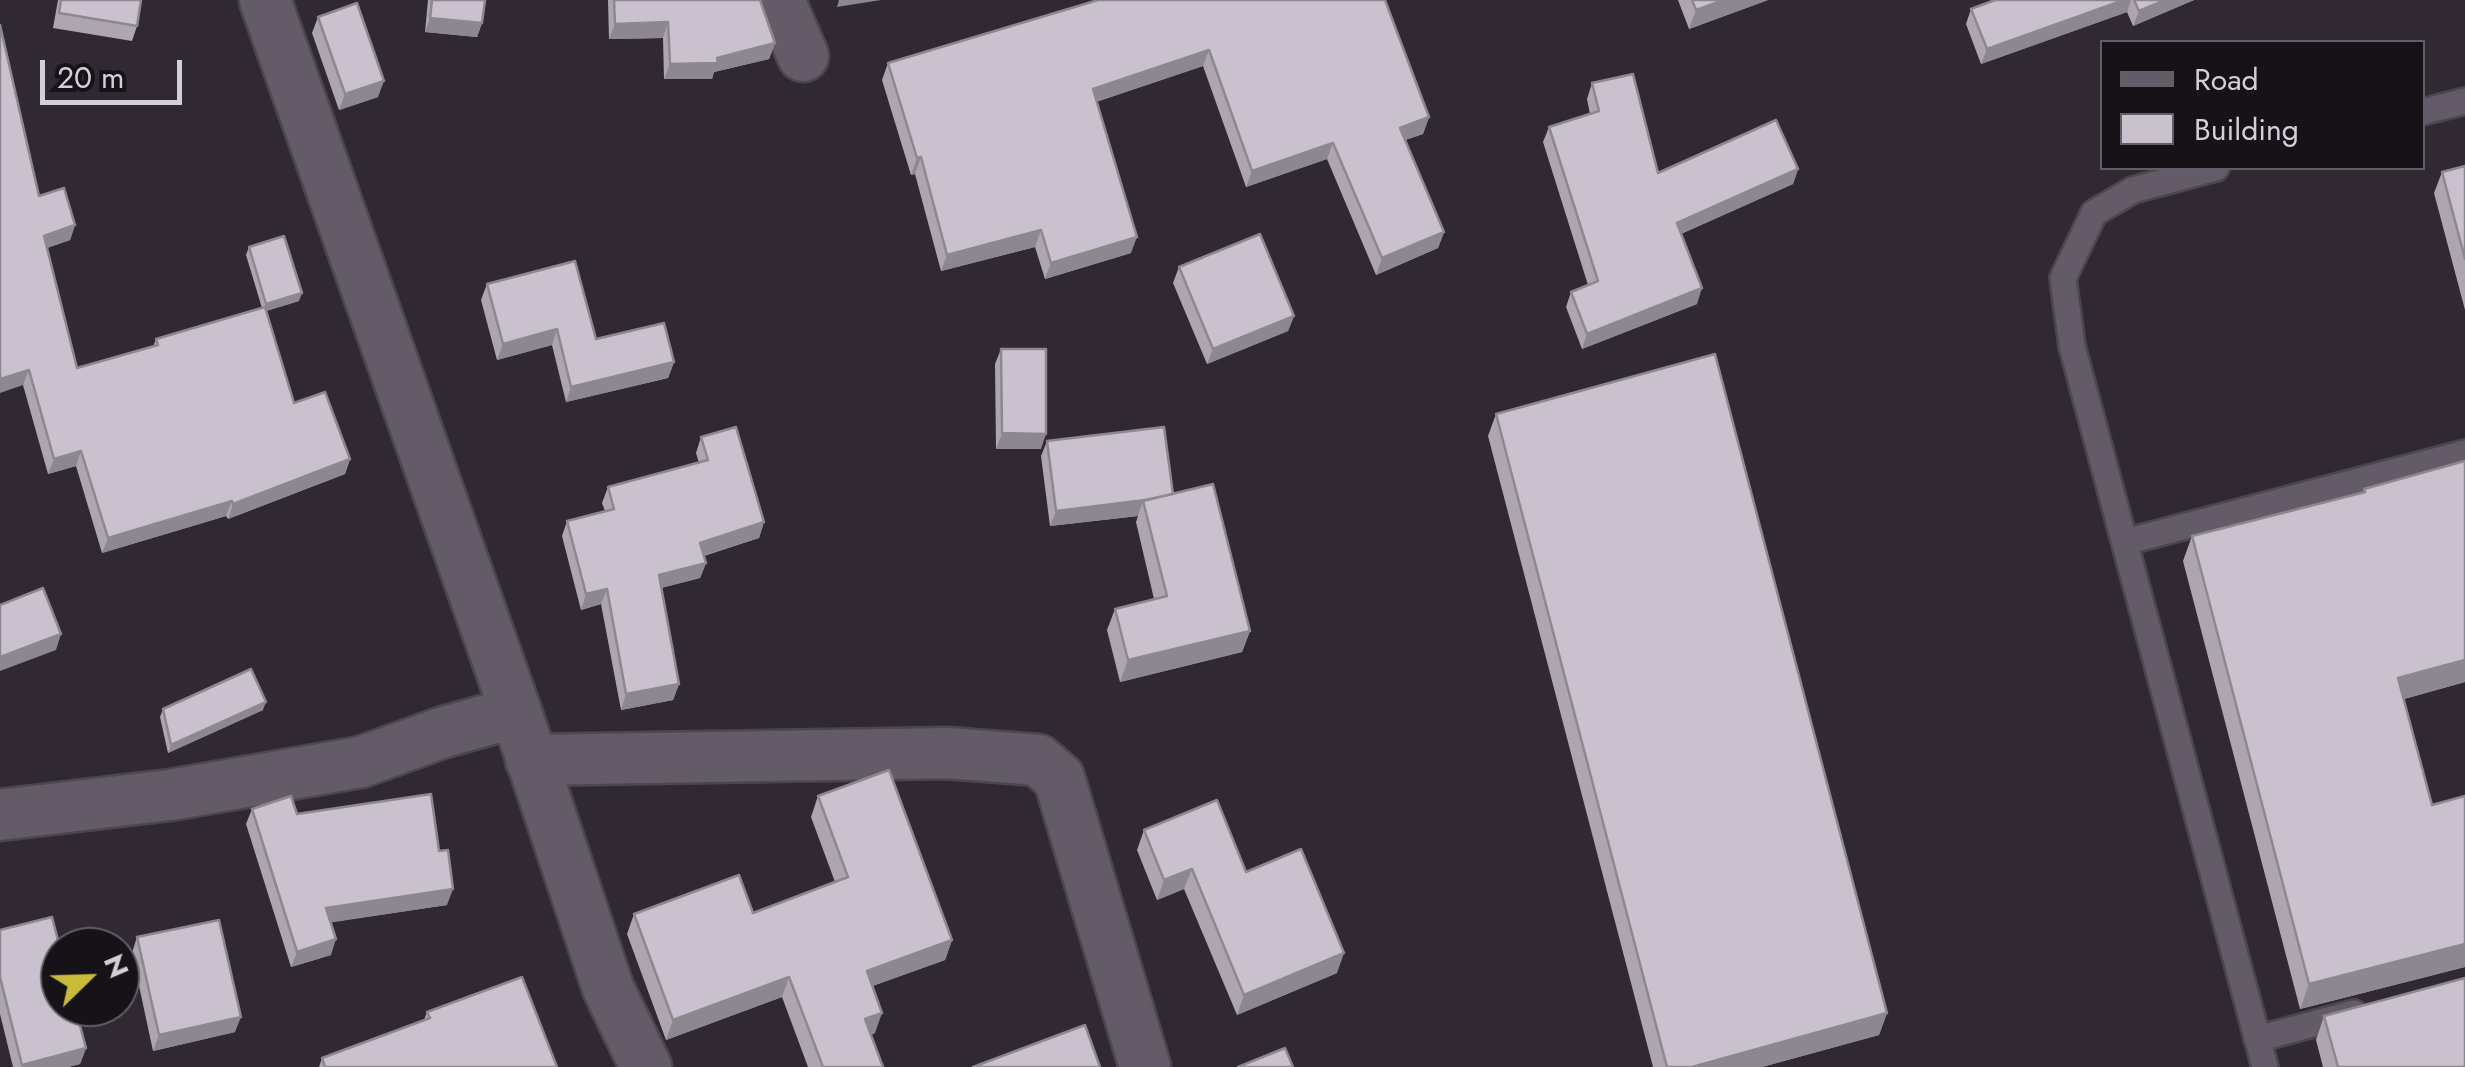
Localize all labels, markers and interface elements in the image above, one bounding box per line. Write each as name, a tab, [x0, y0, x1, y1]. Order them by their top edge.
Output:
scale bar	[45, 40, 188, 102]
legend	[2100, 40, 2425, 170]
text: 20 m	[57, 56, 124, 99]
text: Road	[2194, 58, 2259, 101]
text: Building	[2194, 108, 2299, 151]
north arrow	[40, 927, 140, 1027]
text: N	[93, 948, 139, 984]

